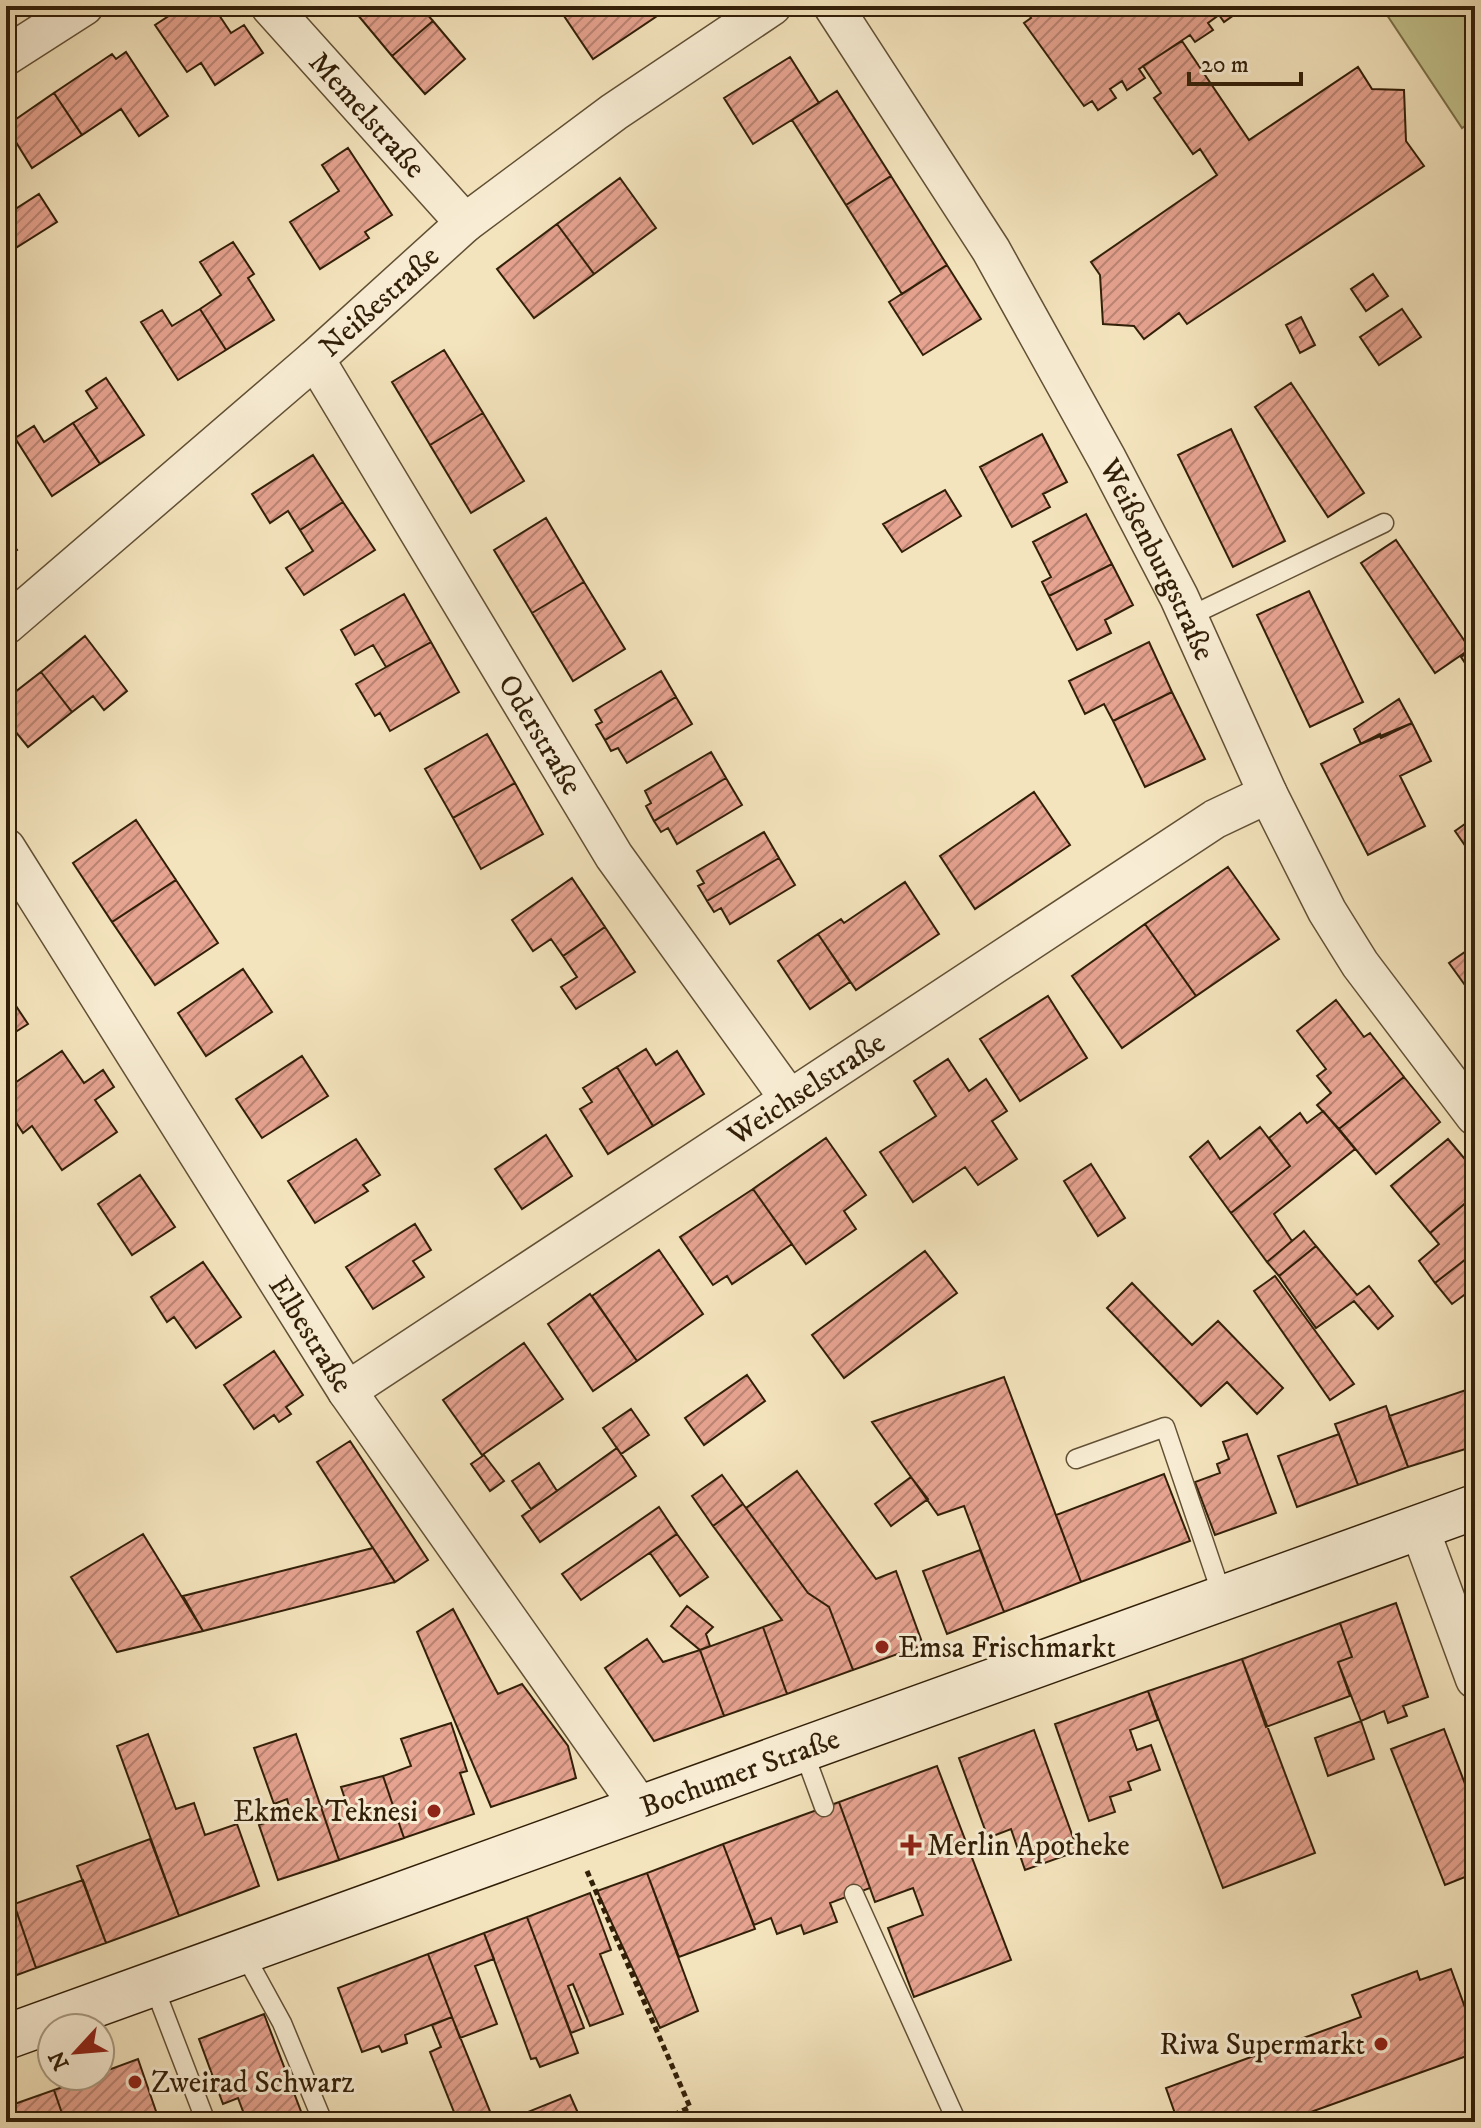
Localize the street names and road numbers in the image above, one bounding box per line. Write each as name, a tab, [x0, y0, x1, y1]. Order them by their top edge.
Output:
street label: Memelstraße	[300, 45, 433, 187]
street label: Neißestraße	[312, 238, 448, 366]
street label: Weißenburgstraße	[1090, 452, 1222, 666]
street label: Oderstraße	[489, 668, 590, 802]
street label: Weichselstraße	[721, 1025, 893, 1155]
street label: Elbestraße	[260, 1270, 360, 1400]
street label: Bochumer Straße	[636, 1721, 845, 1827]

